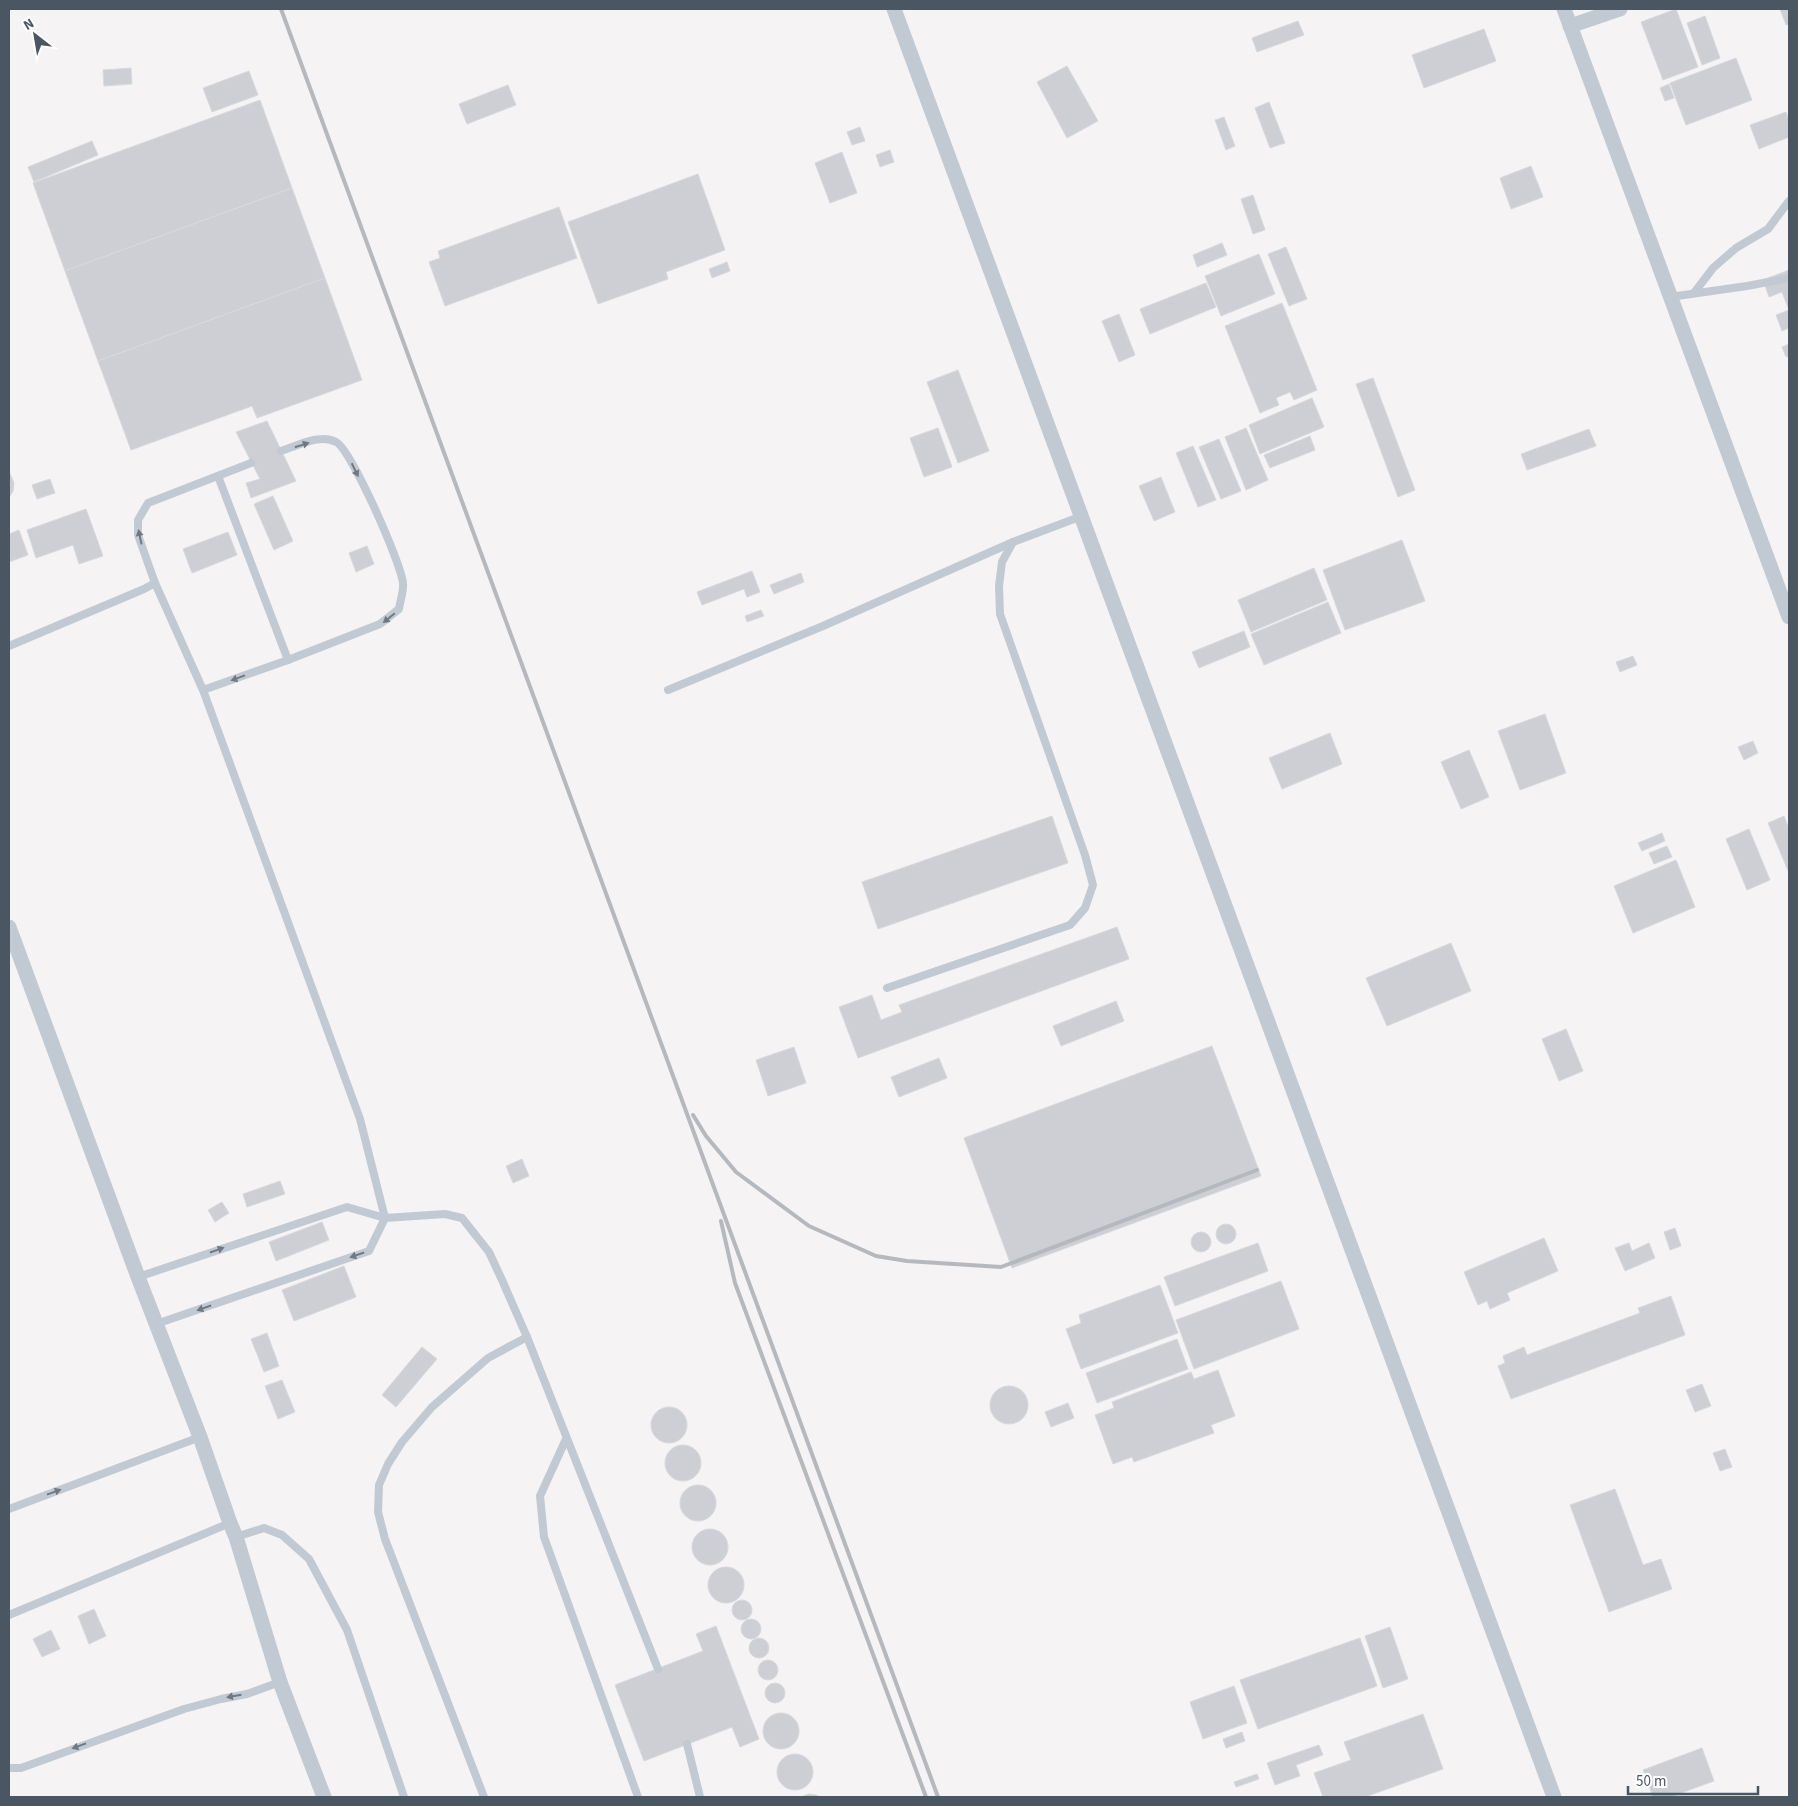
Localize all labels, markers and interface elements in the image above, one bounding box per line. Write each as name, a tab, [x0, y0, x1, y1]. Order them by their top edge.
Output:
north arrow	[10, 10, 60, 60]
text: N	[20, 14, 38, 36]
one-way arrow	[295, 440, 310, 448]
one-way arrow	[352, 463, 360, 477]
one-way arrow	[136, 529, 144, 544]
one-way arrow	[382, 612, 395, 623]
one-way arrow	[231, 675, 246, 682]
one-way arrow	[210, 1246, 225, 1253]
one-way arrow	[350, 1252, 365, 1259]
one-way arrow	[196, 1304, 211, 1312]
one-way arrow	[47, 1488, 62, 1495]
one-way arrow	[225, 1693, 241, 1701]
one-way arrow	[72, 1743, 87, 1750]
scale bar	[1628, 1764, 1758, 1796]
text: 50 m	[1636, 1771, 1666, 1792]

